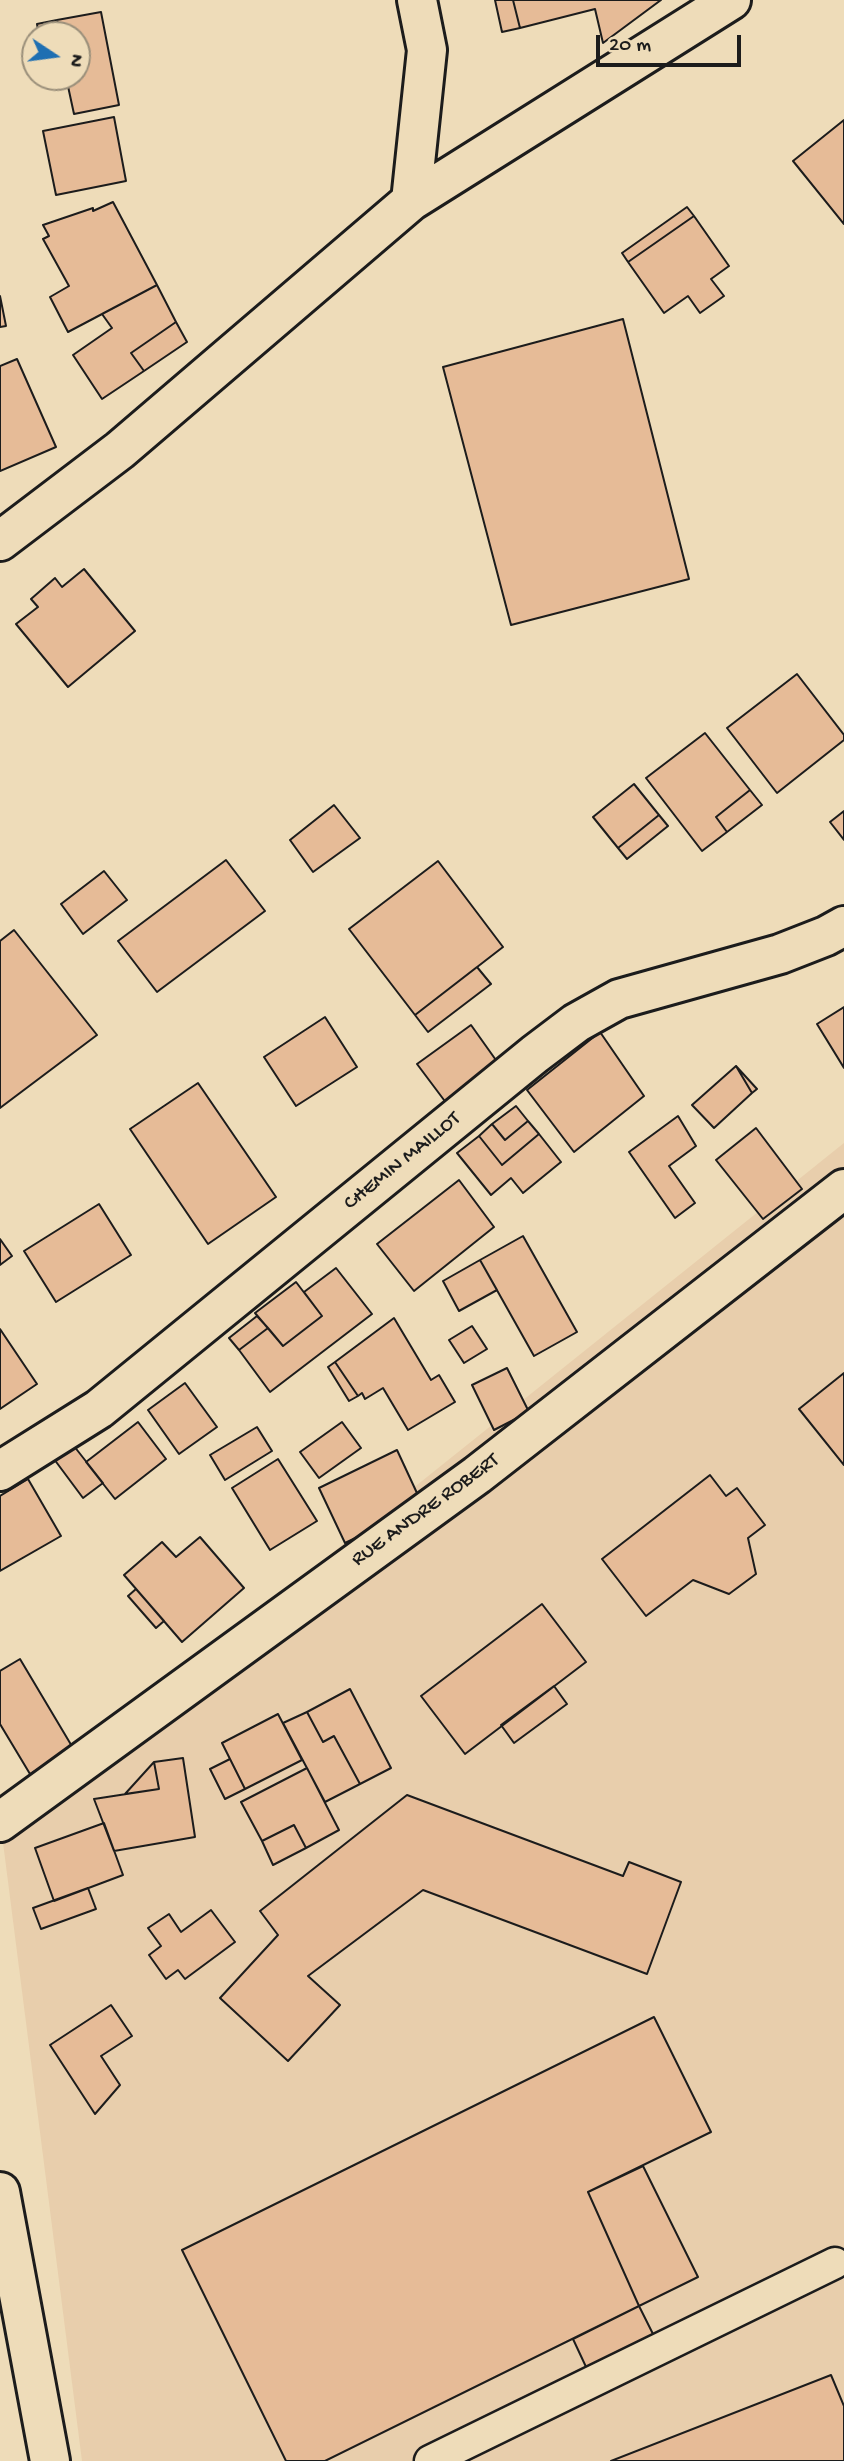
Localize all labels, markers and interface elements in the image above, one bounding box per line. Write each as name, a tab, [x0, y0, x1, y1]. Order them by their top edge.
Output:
north arrow	[21, 21, 91, 91]
scale bar	[599, 21, 744, 65]
text: 20 m	[609, 34, 651, 59]
text: N	[62, 52, 88, 69]
street label: CHEMIN MAILLOT	[340, 1107, 466, 1217]
street label: RUE ANDRE ROBERT	[347, 1449, 505, 1573]

